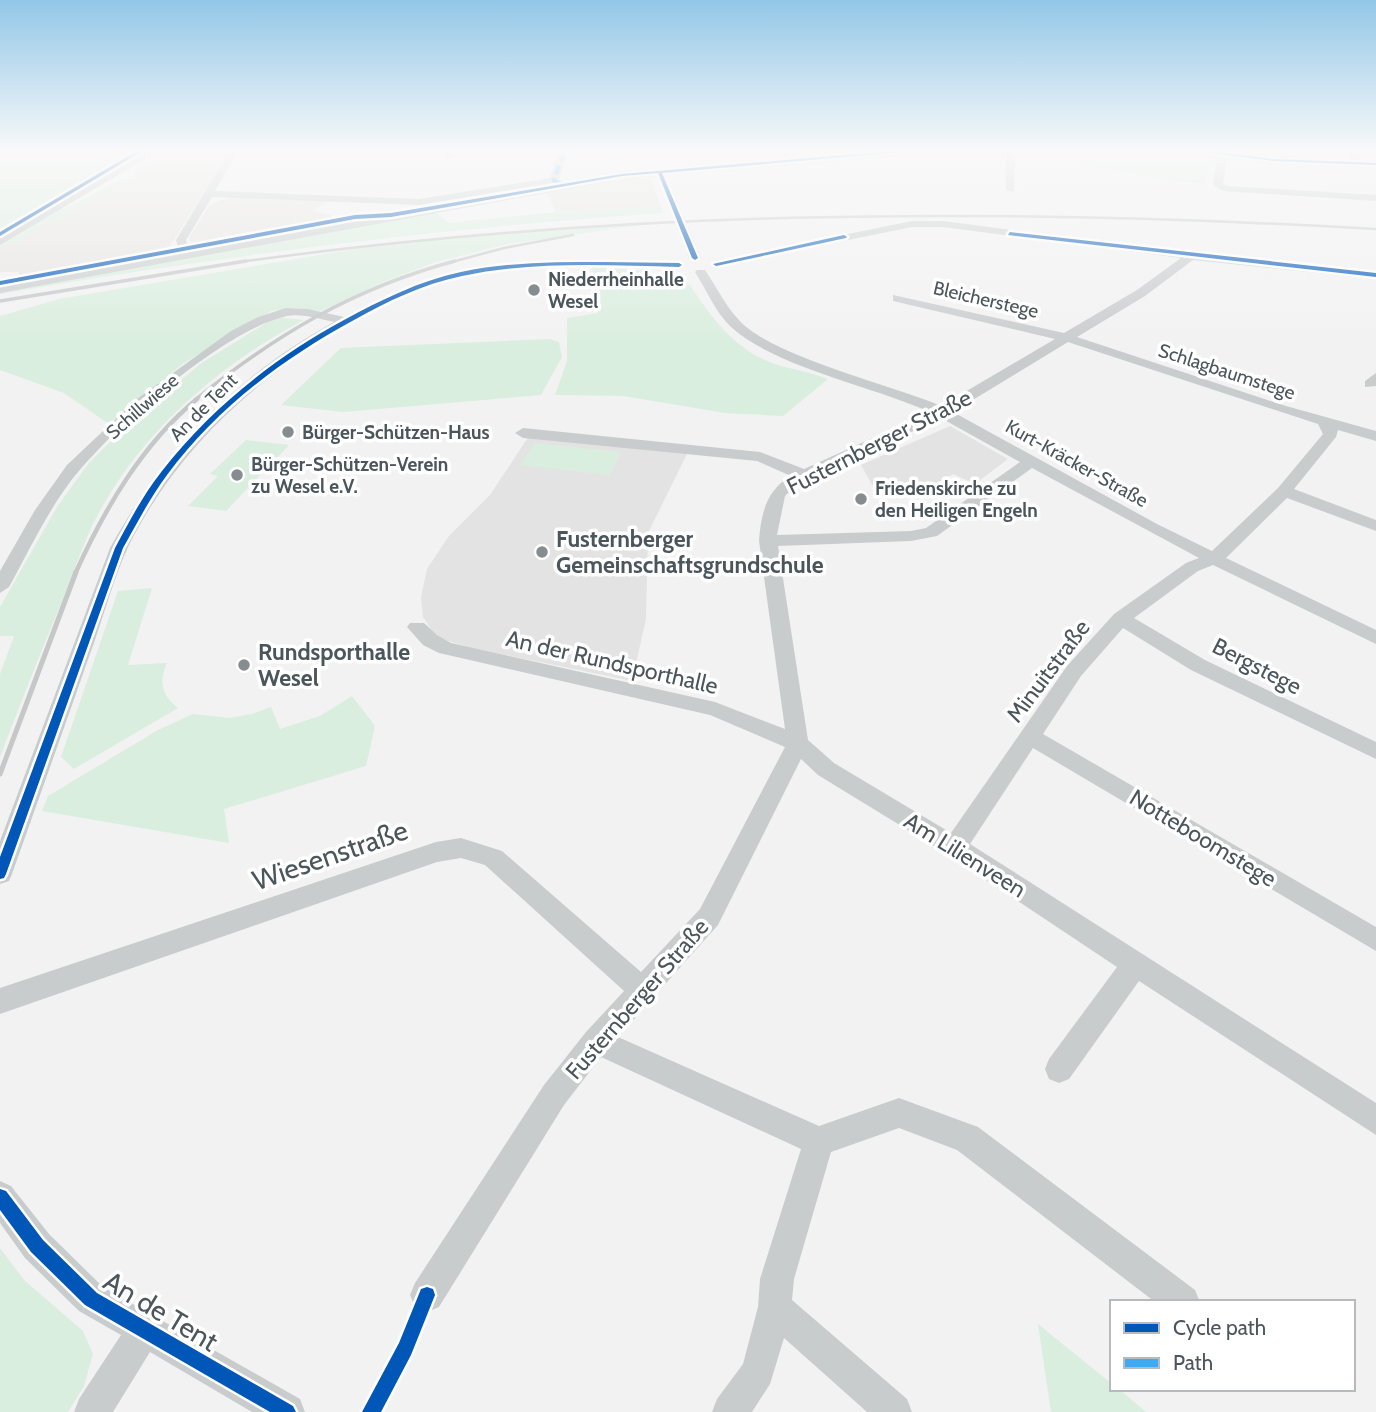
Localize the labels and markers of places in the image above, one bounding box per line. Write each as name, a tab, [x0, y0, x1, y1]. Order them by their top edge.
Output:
place label: Niederrheinhalle Wesel	[548, 268, 684, 313]
marker: Niederrheinhalle Wesel	[526, 282, 542, 298]
place label: Bürger-Schützen-Haus	[302, 421, 490, 444]
marker: Bürger-Schützen-Haus	[280, 424, 296, 440]
place label: Bürger-Schützen-Verein zu Wesel e.V.	[251, 453, 448, 498]
marker: Bürger-Schützen-Verein zu Wesel e.V.	[229, 467, 245, 483]
place label: Friedenskirche zu den Heiligen Engeln	[875, 477, 1038, 522]
marker: Friedenskirche zu den Heiligen Engeln	[853, 491, 869, 507]
place label: Fusternberger Gemeinschaftsgrundschule	[556, 525, 824, 579]
marker: Fusternberger Gemeinschaftsgrundschule	[534, 544, 550, 560]
place label: Rundsporthalle Wesel	[258, 638, 410, 692]
marker: Rundsporthalle Wesel	[236, 657, 252, 673]

